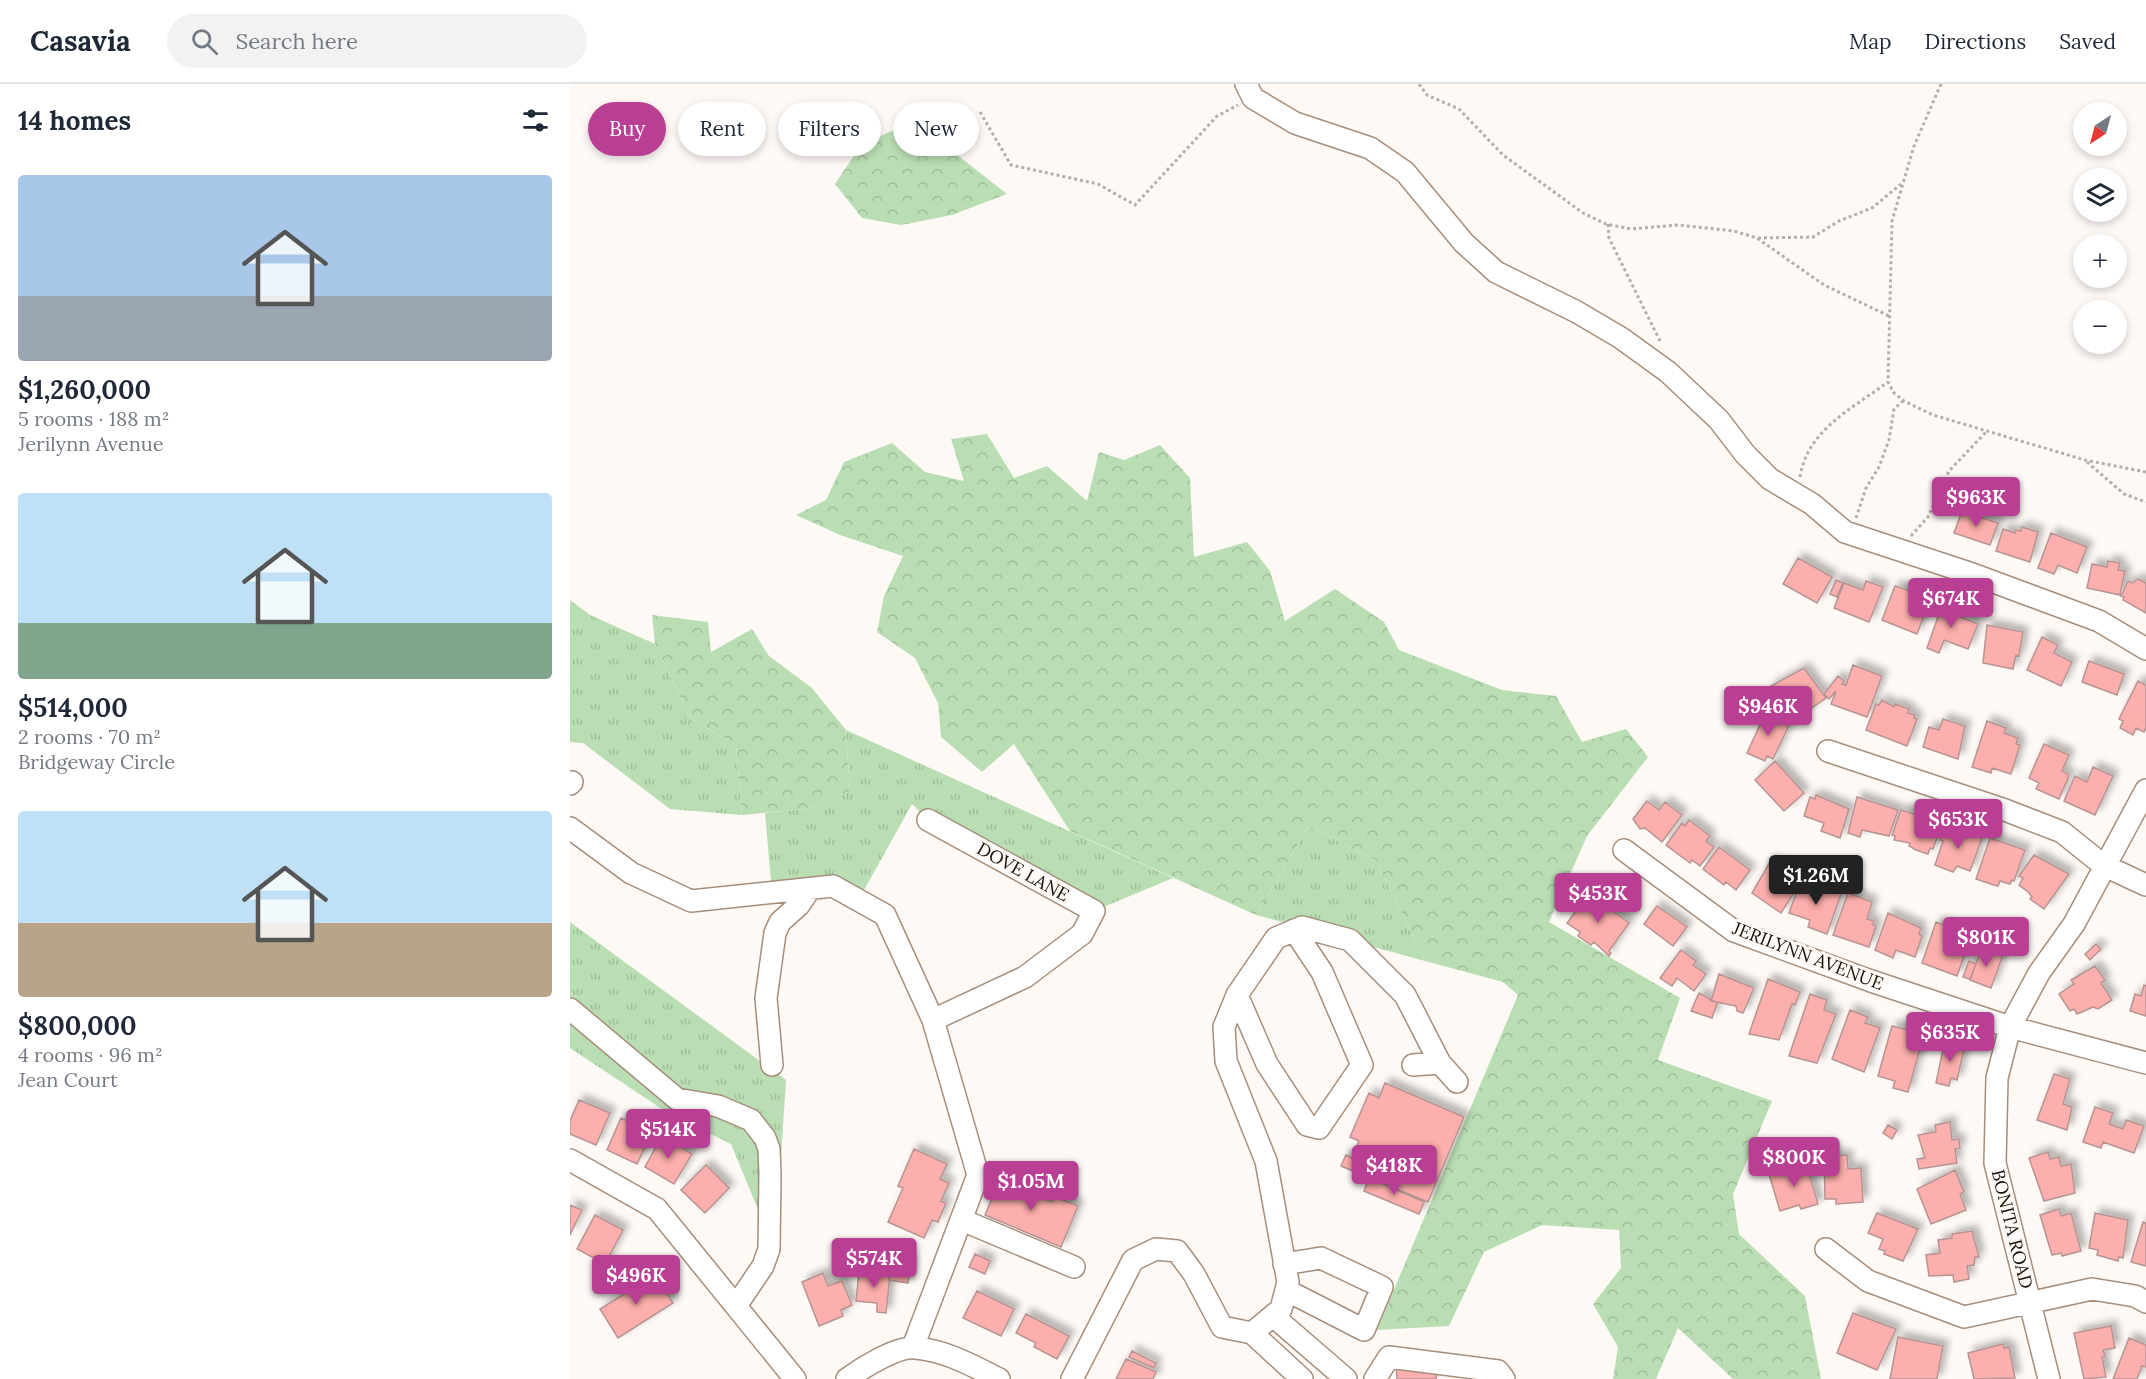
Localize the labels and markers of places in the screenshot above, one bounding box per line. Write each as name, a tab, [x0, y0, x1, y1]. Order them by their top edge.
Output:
pin: $963K	[1934, 477, 2018, 528]
pin: $674K	[1909, 578, 1993, 629]
pin: $946K	[1726, 686, 1810, 737]
pin: $653K	[1916, 799, 2000, 850]
pin: $1.26M	[1767, 855, 1865, 906]
pin: $453K	[1556, 873, 1640, 924]
pin: $801K	[1944, 917, 2028, 968]
pin: $635K	[1908, 1012, 1992, 1063]
pin: $514K	[626, 1109, 710, 1160]
pin: $800K	[1752, 1137, 1836, 1188]
pin: $418K	[1352, 1145, 1436, 1196]
pin: $1.05M	[982, 1161, 1080, 1212]
pin: $574K	[832, 1238, 916, 1289]
pin: $496K	[594, 1255, 678, 1306]

